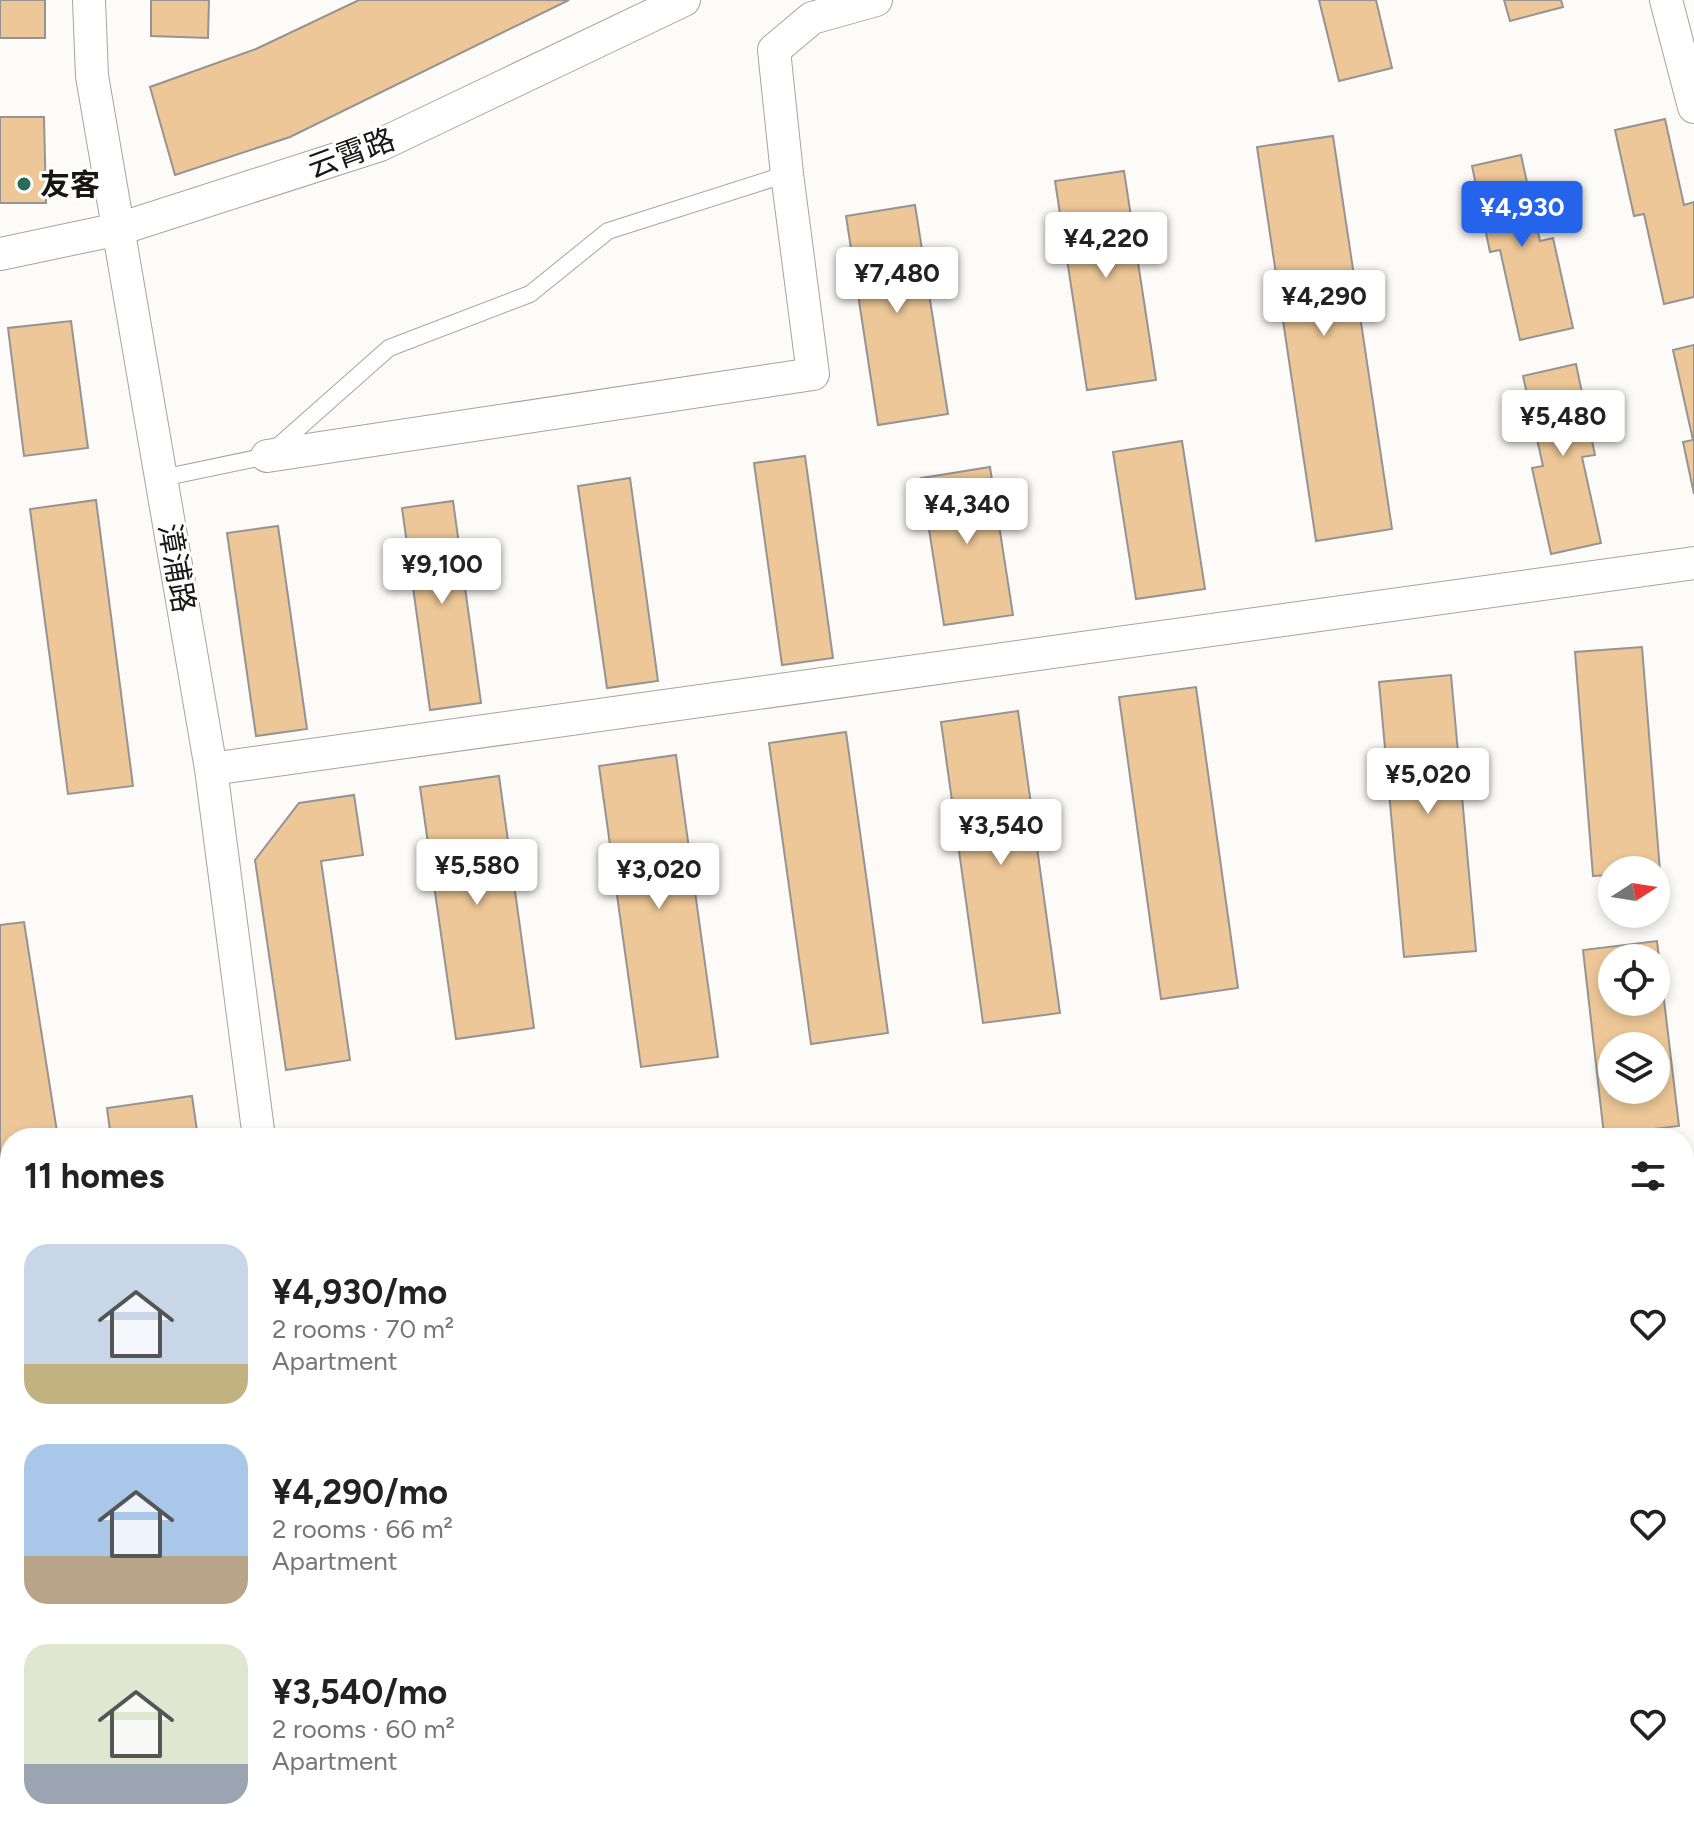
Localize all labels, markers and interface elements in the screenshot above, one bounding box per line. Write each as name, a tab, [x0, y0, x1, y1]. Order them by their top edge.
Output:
street label: 云霄路	[302, 120, 400, 186]
place label: 友客	[40, 166, 100, 203]
marker: 友客	[15, 175, 33, 193]
pin: ¥4,930	[1457, 181, 1587, 249]
text: ¥4,930	[1479, 191, 1565, 223]
pin: ¥4,220	[1041, 212, 1171, 280]
text: ¥4,220	[1063, 222, 1149, 254]
pin: ¥7,480	[832, 247, 962, 315]
text: ¥7,480	[854, 257, 940, 289]
pin: ¥4,290	[1259, 270, 1389, 338]
text: ¥4,290	[1281, 280, 1367, 312]
pin: ¥5,480	[1498, 390, 1628, 458]
text: ¥5,480	[1520, 400, 1606, 432]
pin: ¥4,340	[902, 478, 1032, 546]
text: ¥4,340	[924, 488, 1010, 520]
street label: 漳浦路	[151, 520, 203, 616]
pin: ¥9,100	[377, 538, 507, 606]
text: ¥9,100	[401, 548, 483, 580]
pin: ¥5,020	[1363, 748, 1493, 816]
text: ¥5,020	[1385, 758, 1471, 790]
pin: ¥3,540	[936, 799, 1066, 867]
text: ¥3,540	[958, 809, 1044, 841]
pin: ¥5,580	[412, 839, 542, 907]
pin: ¥3,020	[594, 843, 724, 911]
text: ¥5,580	[434, 849, 520, 881]
text: ¥3,020	[616, 853, 702, 885]
north arrow	[1598, 856, 1670, 928]
map controls	[1598, 856, 1670, 1104]
button: locate	[1598, 944, 1670, 1016]
button: layers	[1598, 1032, 1670, 1104]
icon: filters	[1626, 1154, 1670, 1198]
text: 11 homes	[24, 1156, 164, 1197]
text: ¥4,930/mo	[272, 1272, 447, 1313]
icon: home	[88, 1276, 184, 1372]
icon: heart	[1626, 1302, 1670, 1346]
text: 2 rooms · 70 m²	[272, 1313, 454, 1345]
text: Apartment	[272, 1345, 398, 1377]
text: ¥4,290/mo	[272, 1472, 448, 1513]
icon: home	[88, 1476, 184, 1572]
icon: heart	[1626, 1502, 1670, 1546]
text: 2 rooms · 66 m²	[272, 1513, 453, 1545]
text: Apartment	[272, 1545, 398, 1577]
text: ¥3,540/mo	[272, 1672, 447, 1713]
icon: home	[88, 1676, 184, 1772]
icon: heart	[1626, 1702, 1670, 1746]
text: 2 rooms · 60 m²	[272, 1713, 455, 1745]
text: Apartment	[272, 1745, 398, 1777]

